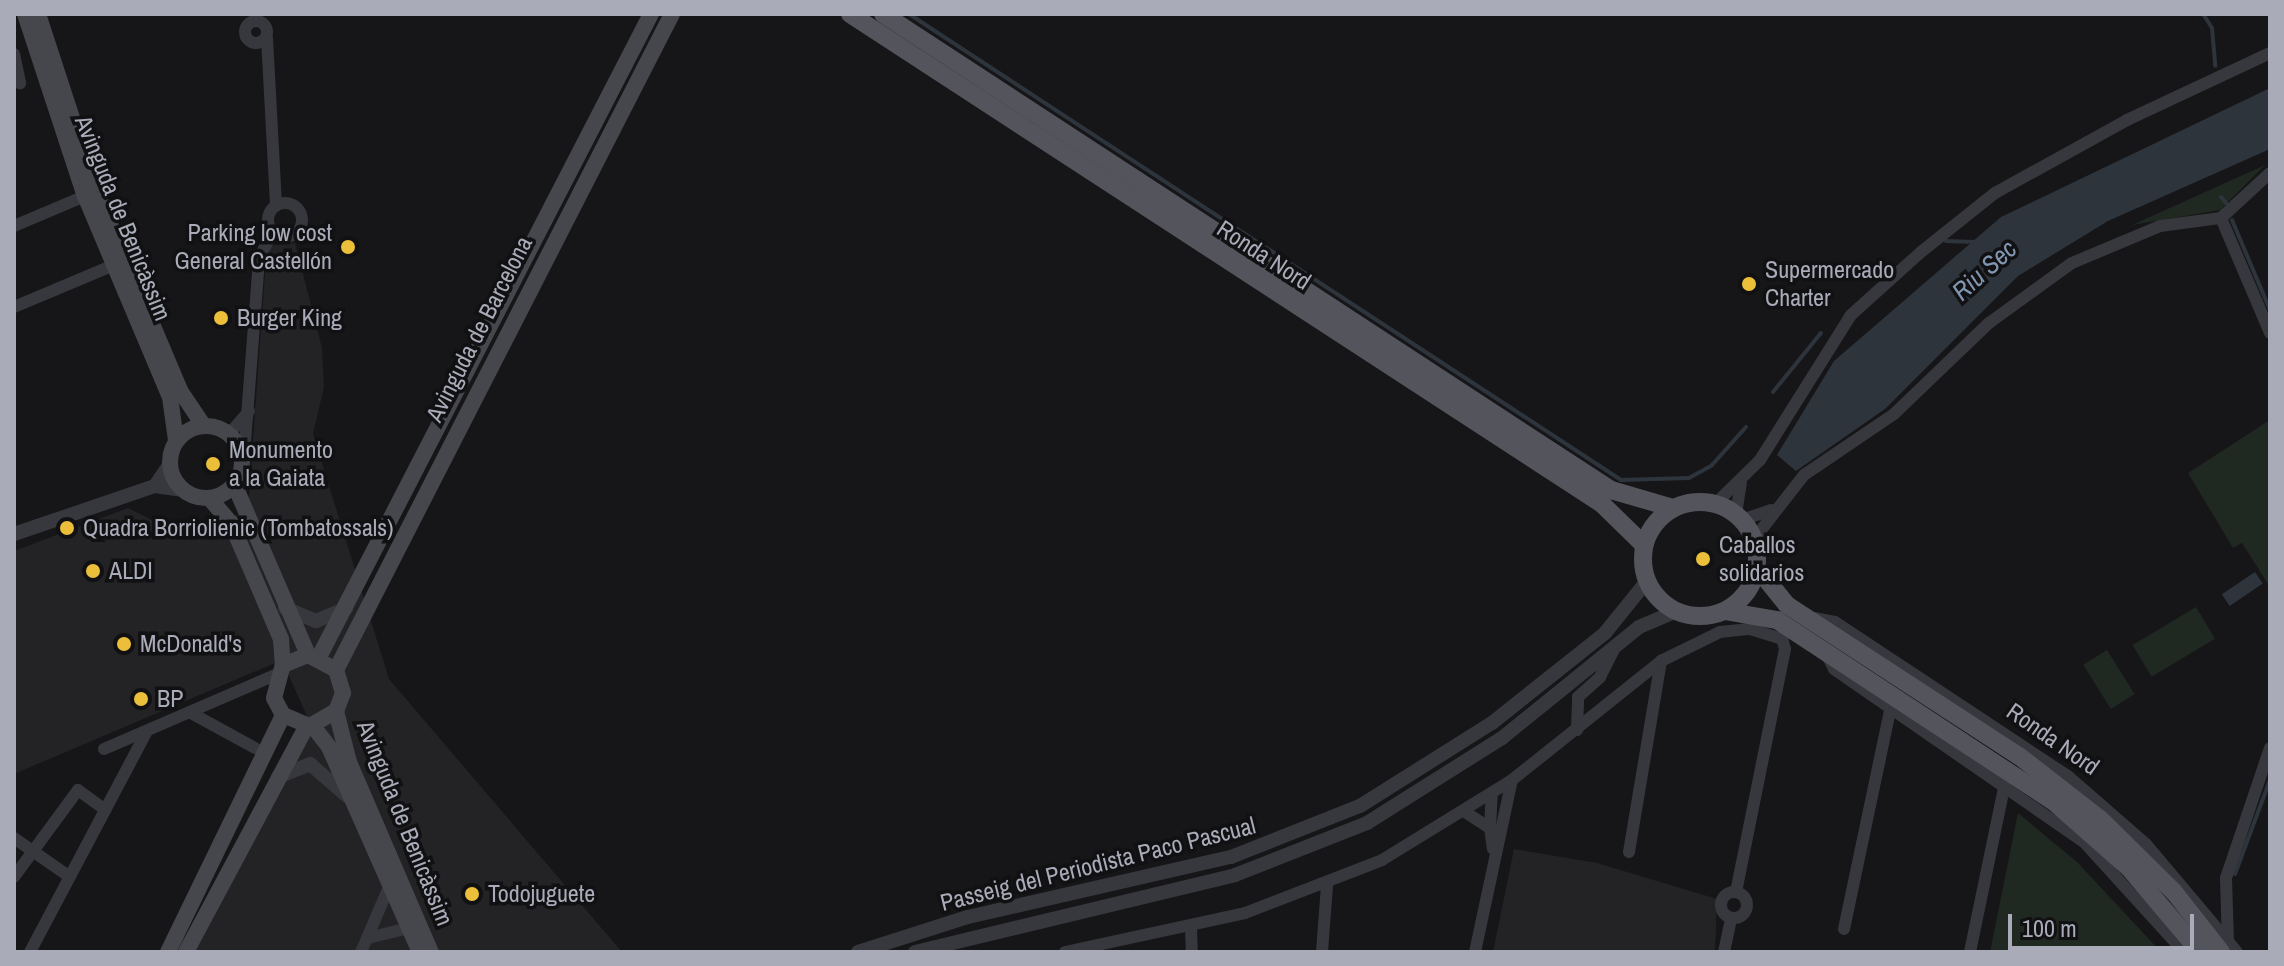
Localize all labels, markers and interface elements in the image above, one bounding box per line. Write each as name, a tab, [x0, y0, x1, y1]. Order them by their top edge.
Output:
street label: Avinguda de Benicàssim	[69, 111, 177, 325]
street label: Ronda Nord	[1212, 214, 1316, 296]
place label: Parking low cost General Castellón	[174, 219, 332, 275]
street label: Avinguda de Barcelona	[420, 231, 538, 427]
water label: Riu Sec	[1945, 233, 2023, 307]
marker: Parking low cost General Castellón	[339, 238, 357, 256]
place label: Supermercado Charter	[1765, 256, 1894, 312]
marker: Supermercado Charter	[1740, 275, 1758, 293]
place label: Burger King	[237, 304, 342, 332]
marker: Burger King	[212, 309, 230, 327]
place label: Monumento a la Gaiata	[229, 436, 333, 492]
marker: Monumento a la Gaiata	[204, 455, 222, 473]
place label: Quadra Borriolienic (Tombatossals)	[83, 514, 394, 542]
marker: Quadra Borriolienic (Tombatossals)	[58, 519, 76, 537]
place label: Caballos solidarios	[1719, 531, 1804, 587]
marker: Caballos solidarios	[1694, 550, 1712, 568]
place label: ALDI	[109, 557, 153, 585]
marker: ALDI	[84, 562, 102, 580]
place label: McDonald's	[140, 630, 242, 658]
marker: McDonald's	[115, 635, 133, 653]
place label: BP	[157, 685, 183, 713]
marker: BP	[132, 690, 150, 708]
street label: Ronda Nord	[2001, 697, 2105, 781]
street label: Avinguda de Benicàssim	[351, 716, 459, 930]
street label: Passeig del Periodista Paco Pascual	[937, 811, 1259, 917]
place label: Todojuguete	[488, 880, 595, 908]
marker: Todojuguete	[463, 885, 481, 903]
scale bar	[2012, 898, 2198, 948]
text: 100 m	[2022, 912, 2077, 944]

